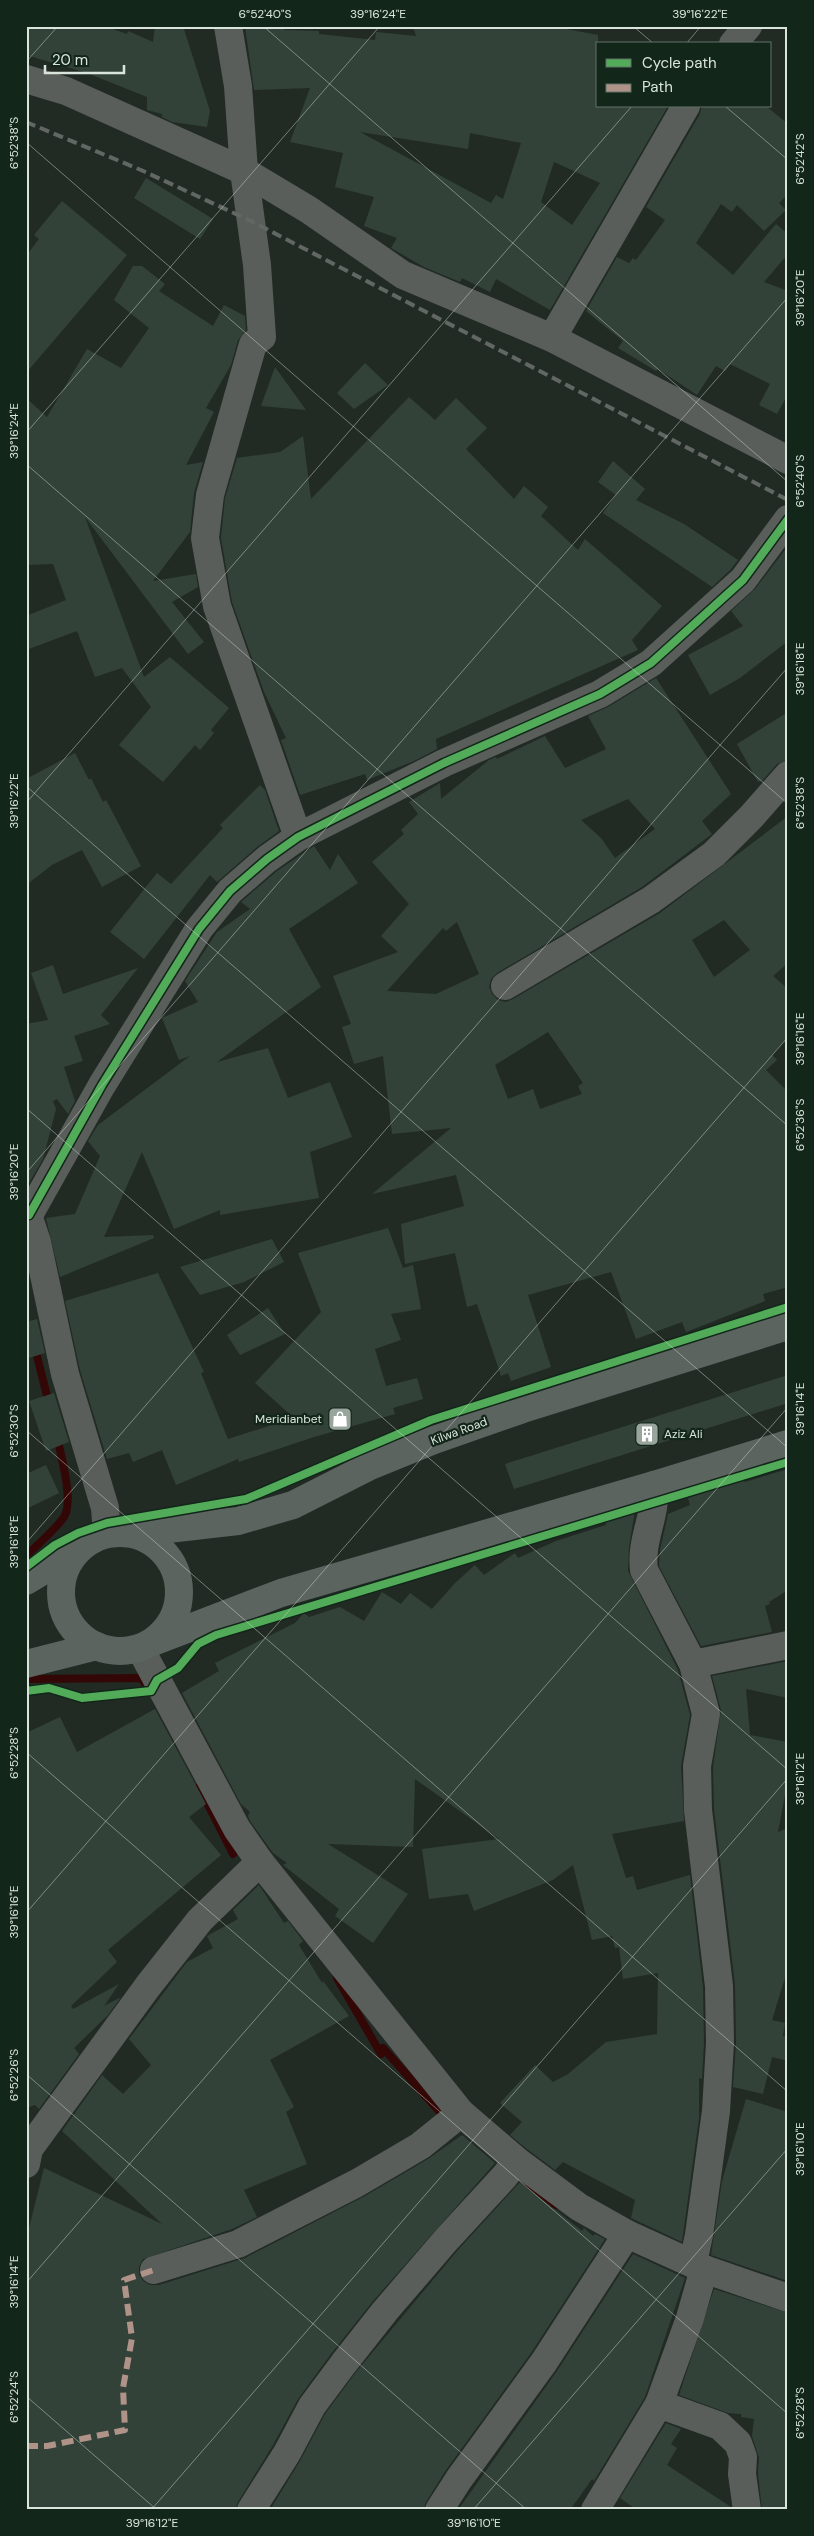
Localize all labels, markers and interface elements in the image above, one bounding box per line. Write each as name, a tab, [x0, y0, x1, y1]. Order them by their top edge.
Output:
text: 6°52'40"S	[239, 6, 291, 22]
text: 39°16'24"E	[350, 6, 406, 22]
text: 39°16'22"E	[672, 6, 728, 22]
scale bar	[45, 42, 124, 74]
legend	[596, 42, 772, 108]
text: 20 m	[52, 50, 88, 70]
text: Cycle path	[642, 53, 717, 73]
text: Path	[642, 77, 673, 97]
text: 6°52'38"S	[6, 117, 22, 169]
text: 6°52'42"S	[792, 133, 808, 185]
text: 39°16'20"E	[792, 269, 808, 326]
text: 39°16'24"E	[6, 403, 22, 459]
text: 6°52'40"S	[792, 455, 808, 507]
text: 39°16'18"E	[792, 642, 808, 695]
text: 39°16'22"E	[6, 773, 22, 829]
text: 6°52'38"S	[792, 777, 808, 829]
text: 39°16'16"E	[792, 1012, 808, 1066]
text: 6°52'36"S	[792, 1099, 808, 1151]
text: 39°16'20"E	[6, 1143, 22, 1200]
text: 39°16'14"E	[792, 1382, 808, 1435]
text: 6°52'30"S	[6, 1404, 22, 1458]
shop icon: Meridianbet	[327, 1406, 353, 1432]
place label: Meridianbet	[255, 1411, 322, 1427]
street label: Kilwa Road	[428, 1413, 490, 1449]
building icon: Aziz Ali	[634, 1421, 660, 1447]
place label: Aziz Ali	[664, 1426, 703, 1442]
text: 39°16'18"E	[6, 1515, 22, 1568]
text: 6°52'28"S	[6, 1727, 22, 1779]
text: 39°16'12"E	[792, 1753, 808, 1805]
text: 39°16'16"E	[6, 1885, 22, 1939]
text: 6°52'26"S	[6, 2049, 22, 2101]
text: 39°16'10"E	[792, 2122, 808, 2176]
text: 39°16'14"E	[6, 2255, 22, 2308]
text: 6°52'24"S	[6, 2371, 22, 2423]
text: 6°52'28"S	[792, 2387, 808, 2439]
text: 39°16'12"E	[126, 2515, 178, 2531]
text: 39°16'10"E	[447, 2515, 501, 2531]

